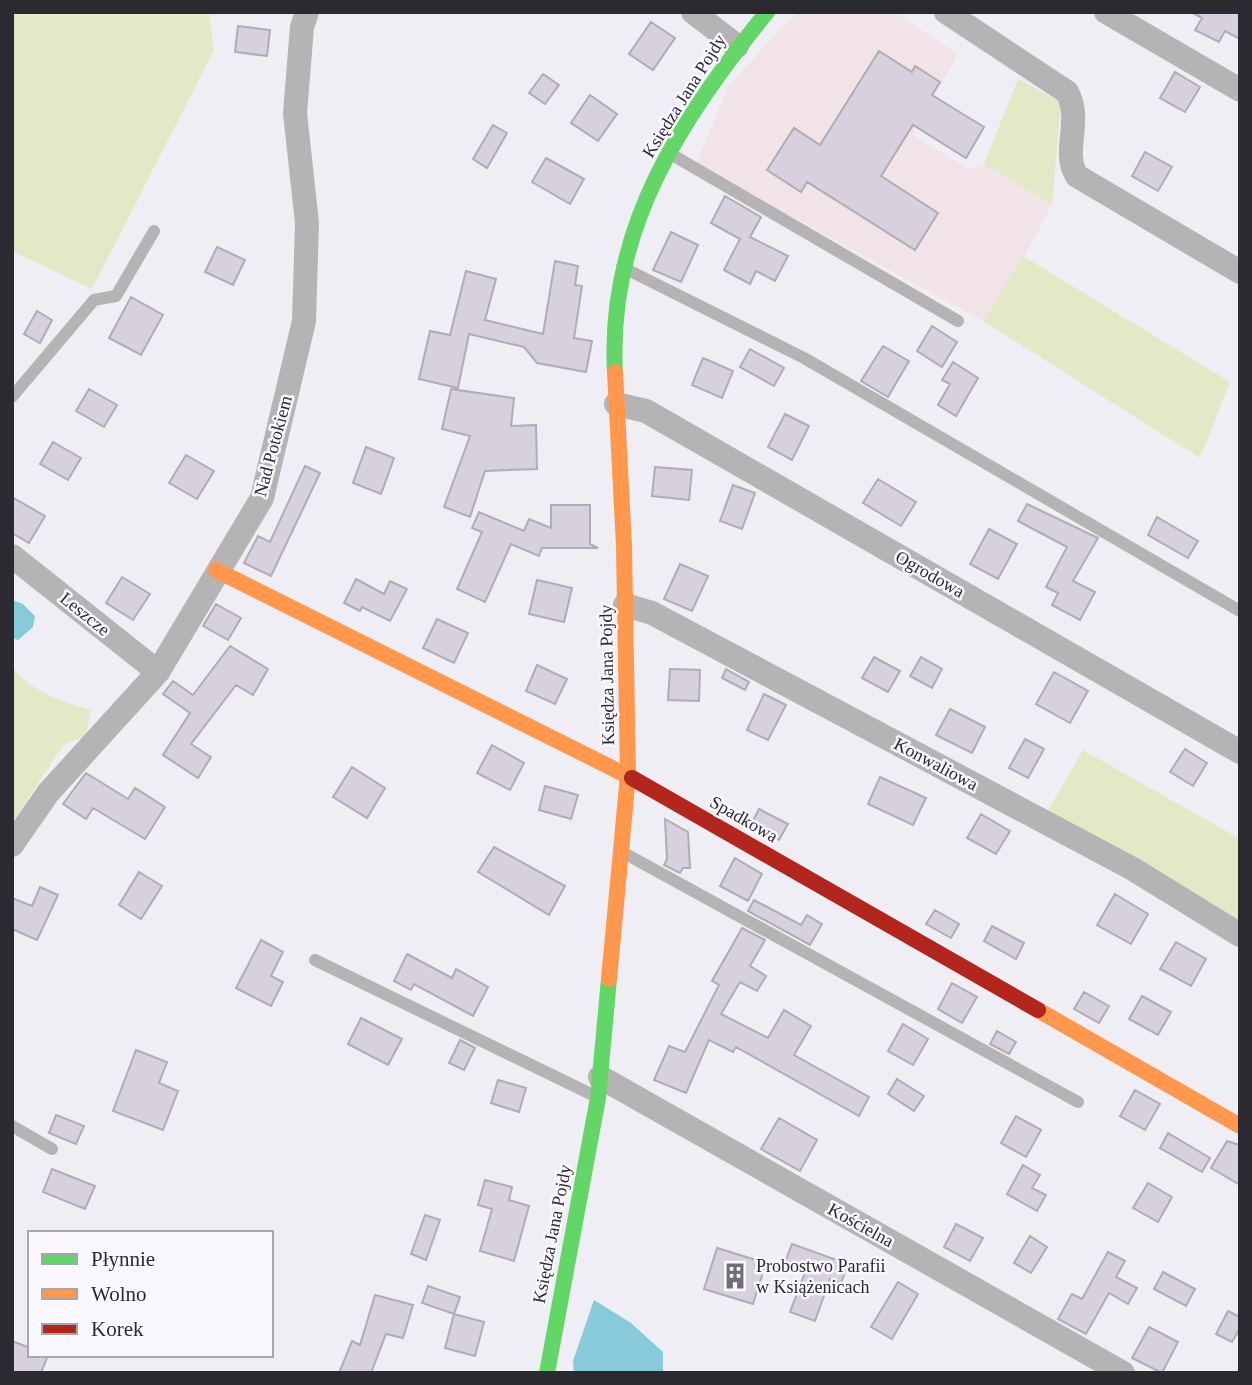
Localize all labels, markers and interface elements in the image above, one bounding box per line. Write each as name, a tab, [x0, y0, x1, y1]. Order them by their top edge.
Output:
street label: Księdza Jana Pojdy	[638, 31, 730, 161]
street label: Nad Potokiem	[250, 393, 296, 499]
street label: Ogrodowa	[892, 546, 968, 602]
street label: Leszcze	[56, 588, 114, 640]
street label: Księdza Jana Pojdy	[596, 604, 618, 746]
street label: Konwaliowa	[891, 734, 981, 794]
street label: Spadkowa	[707, 792, 781, 846]
street label: Księdza Jana Pojdy	[529, 1163, 575, 1305]
street label: Kościelna	[825, 1199, 897, 1251]
legend	[28, 1231, 273, 1357]
text: Płynnie	[91, 1247, 155, 1271]
place label: Probostwo Parafii w Książenicach	[756, 1256, 886, 1297]
building icon: Probostwo Parafii w Książenicach	[720, 1261, 750, 1291]
text: Wolno	[91, 1282, 146, 1306]
text: Korek	[91, 1317, 144, 1341]

